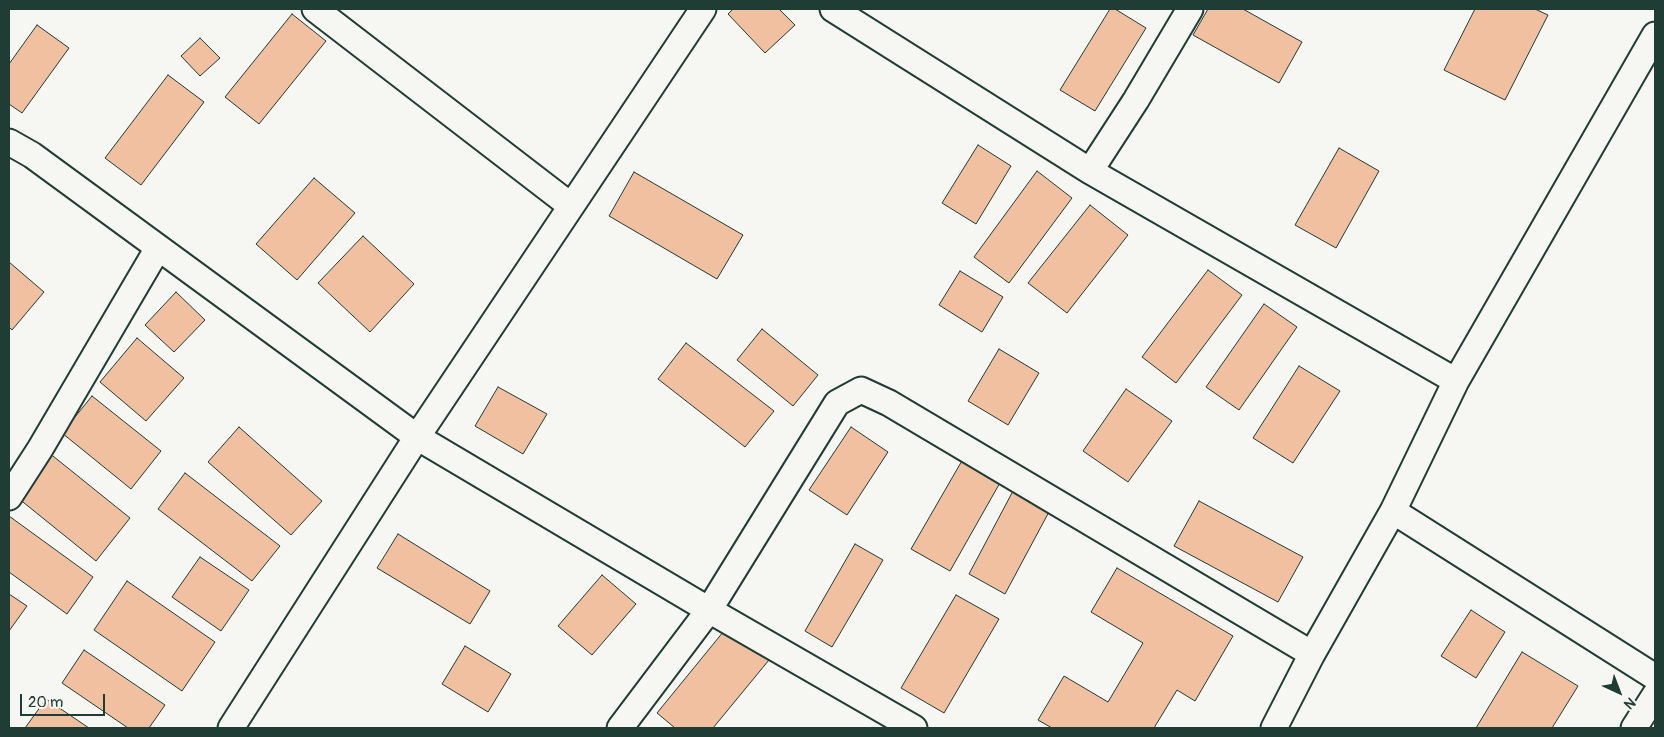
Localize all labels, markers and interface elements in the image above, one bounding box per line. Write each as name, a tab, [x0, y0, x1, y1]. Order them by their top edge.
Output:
north arrow	[1594, 667, 1644, 717]
scale bar	[22, 684, 108, 716]
text: 20 m	[28, 693, 63, 712]
text: N	[1620, 694, 1639, 713]

